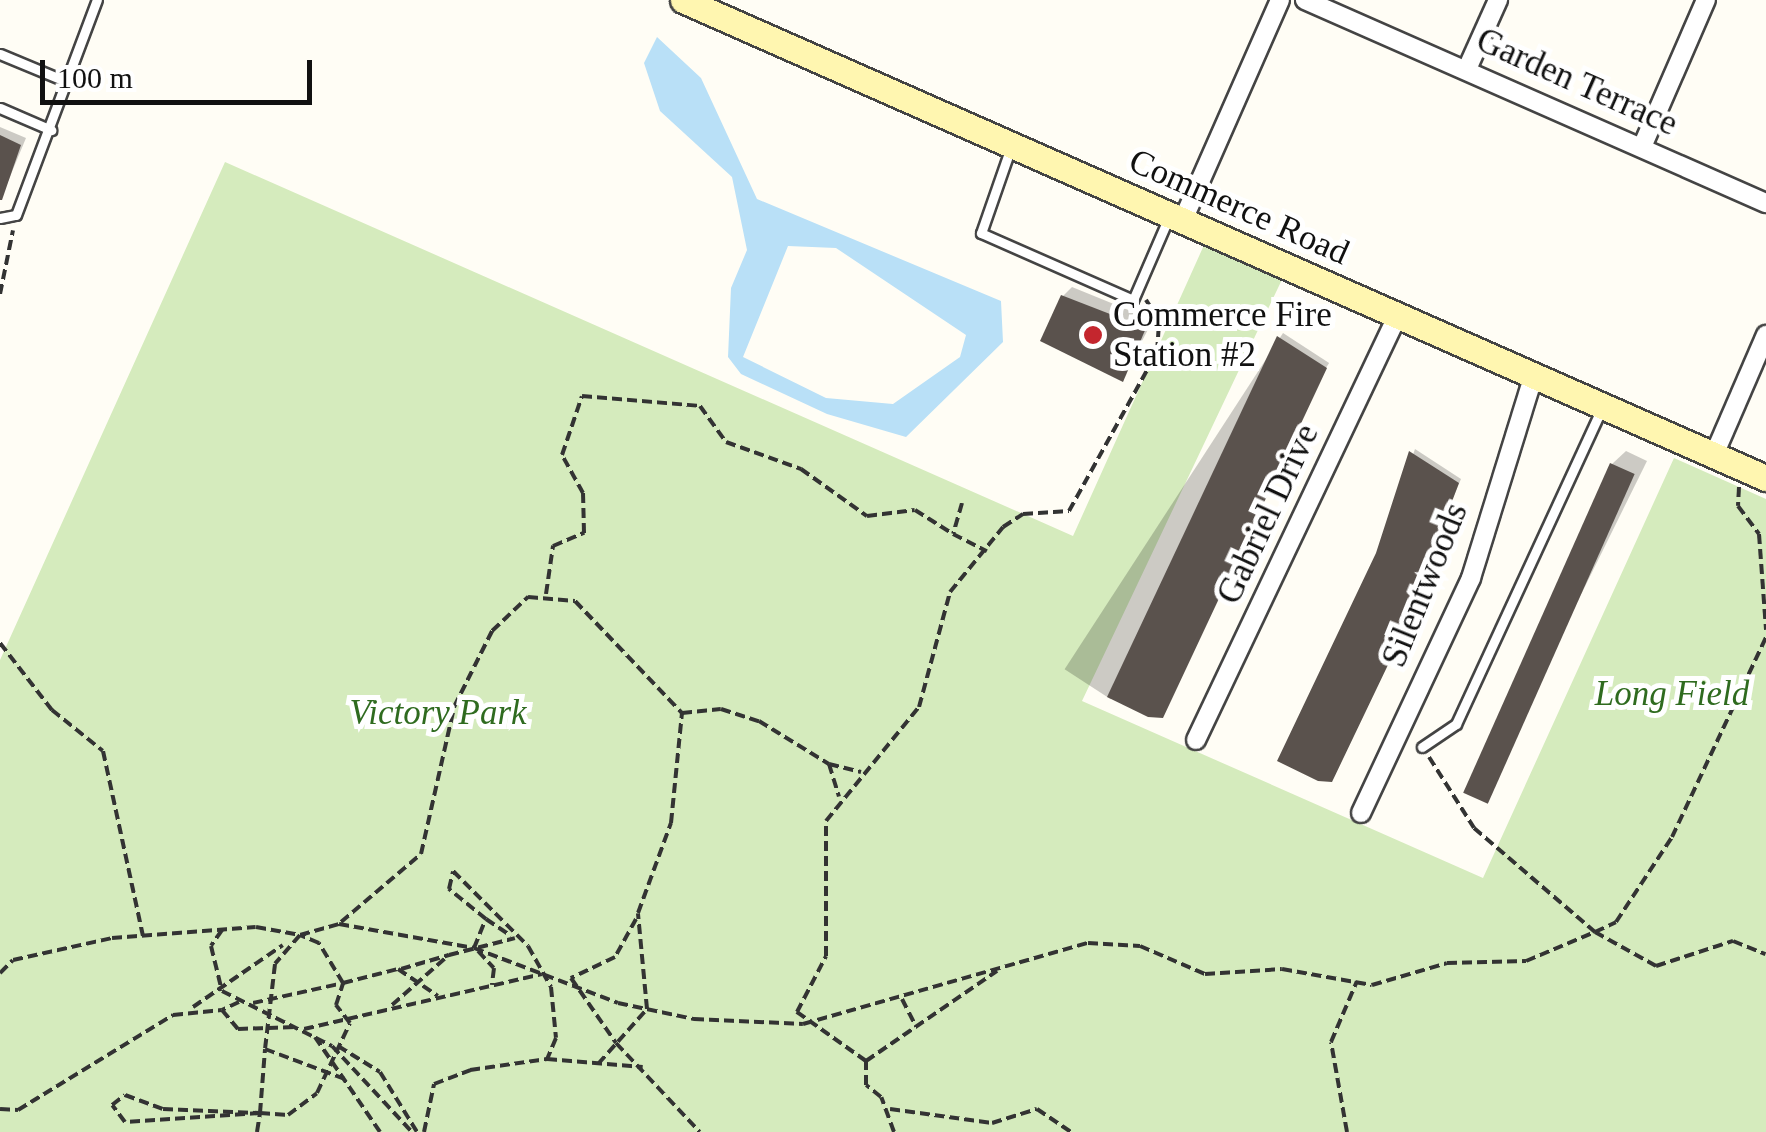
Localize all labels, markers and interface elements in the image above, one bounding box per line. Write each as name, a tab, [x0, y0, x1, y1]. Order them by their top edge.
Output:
street label: Garden Terrace	[1470, 19, 1684, 145]
scale bar	[45, 40, 318, 102]
text: 100 m	[57, 61, 133, 94]
street label: Commerce Road	[1123, 140, 1355, 274]
place label: Commerce Fire Station #2	[1113, 294, 1332, 376]
marker: Commerce Fire Station #2	[1082, 324, 1104, 346]
street label: Gabriel Drive	[1208, 417, 1328, 611]
street label: Silentwoods	[1373, 497, 1477, 673]
park label: Long Field	[1595, 673, 1749, 715]
park label: Victory Park	[349, 692, 527, 734]

